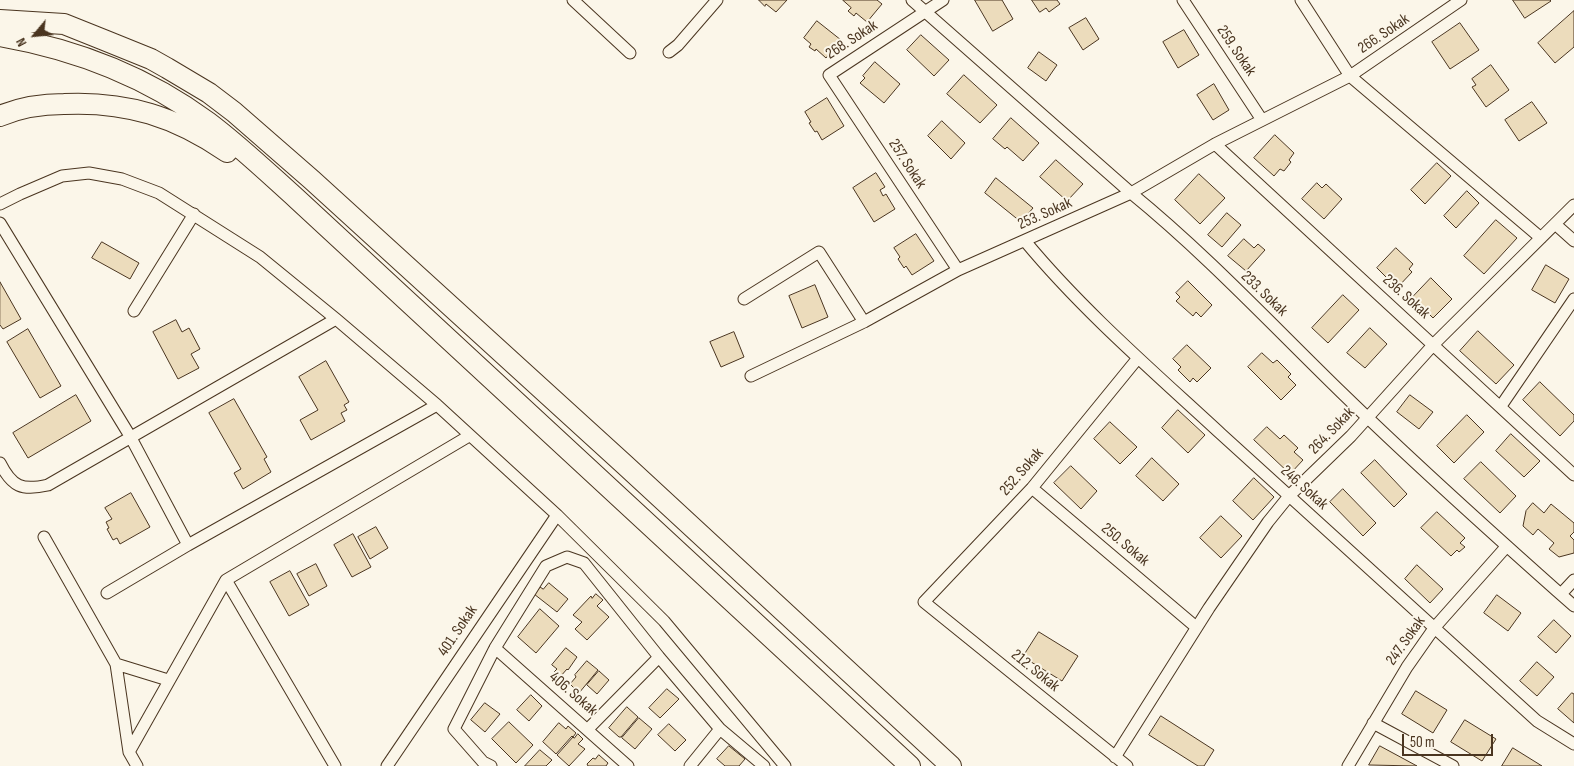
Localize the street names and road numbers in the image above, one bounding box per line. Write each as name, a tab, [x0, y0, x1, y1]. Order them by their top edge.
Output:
street label: 266. Sokak	[1355, 10, 1413, 58]
street label: 268. Sokak	[822, 16, 882, 64]
street label: 259. Sokak	[1212, 22, 1260, 80]
street label: 257. Sokak	[884, 136, 930, 192]
street label: 253. Sokak	[1015, 194, 1075, 234]
street label: 233. Sokak	[1237, 267, 1291, 321]
street label: 236. Sokak	[1378, 271, 1434, 323]
street label: 264. Sokak	[1305, 403, 1359, 459]
street label: 252. Sokak	[996, 444, 1048, 500]
street label: 246. Sokak	[1276, 462, 1332, 514]
street label: 250. Sokak	[1097, 519, 1153, 571]
street label: 401. Sokak	[434, 602, 482, 660]
street label: 247. Sokak	[1382, 613, 1430, 669]
street label: 212. Sokak	[1007, 646, 1063, 696]
street label: 406. Sokak	[545, 668, 601, 720]

